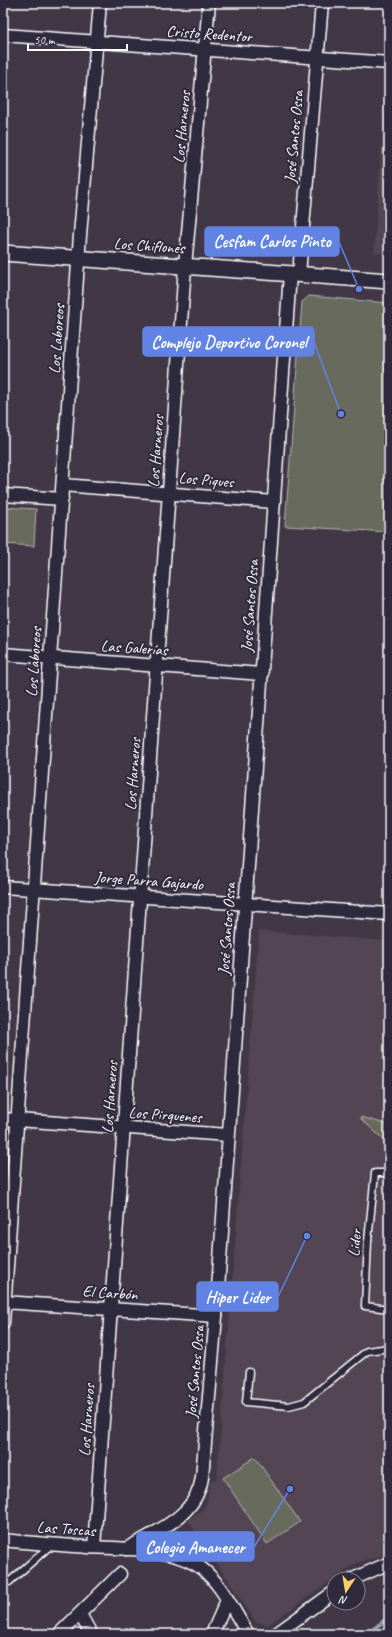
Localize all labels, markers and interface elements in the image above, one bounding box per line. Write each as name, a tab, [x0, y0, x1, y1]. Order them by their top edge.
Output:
street label: Cristo Redentor	[166, 21, 255, 47]
scale bar	[28, 26, 127, 52]
text: 50 m	[34, 32, 56, 48]
street label: Los Harneros	[169, 89, 195, 164]
street label: José Santos Ossa	[280, 89, 308, 185]
callout: Cesfam Carlos Pinto	[205, 227, 339, 256]
text: Cesfam Carlos Pinto	[213, 231, 332, 252]
street label: Los Chiflones	[113, 234, 186, 259]
street label: Los Laboreos	[45, 302, 70, 374]
callout: Complejo Deportivo Coronel	[143, 327, 314, 356]
text: Complejo Deportivo Coronel	[151, 332, 310, 353]
street label: Los Harneros	[144, 413, 169, 488]
street label: Los Piques	[178, 468, 236, 492]
street label: José Santos Ossa	[237, 558, 263, 654]
street label: Los Laboreos	[22, 625, 47, 697]
street label: Las Galerías	[100, 636, 169, 660]
street label: Los Harneros	[121, 736, 146, 811]
street label: Jorge Parra Gajardo	[93, 867, 205, 895]
street label: José Santos Ossa	[214, 881, 240, 977]
street label: Los Harneros	[98, 1059, 123, 1134]
street label: Los Pirquenes	[128, 1102, 204, 1128]
street label: Lider	[344, 1227, 366, 1257]
street label: El Carbón	[82, 1281, 139, 1305]
callout: Hiper Lider	[197, 1282, 278, 1311]
text: Hiper Lider	[206, 1287, 272, 1308]
street label: José Santos Ossa	[181, 1324, 209, 1420]
street label: Los Harneros	[75, 1382, 100, 1457]
street label: Las Toscas	[36, 1517, 97, 1541]
callout: Colegio Amanecer	[137, 1532, 254, 1561]
text: Colegio Amanecer	[145, 1537, 247, 1558]
north arrow	[326, 1571, 366, 1611]
text: N	[337, 1593, 349, 1608]

